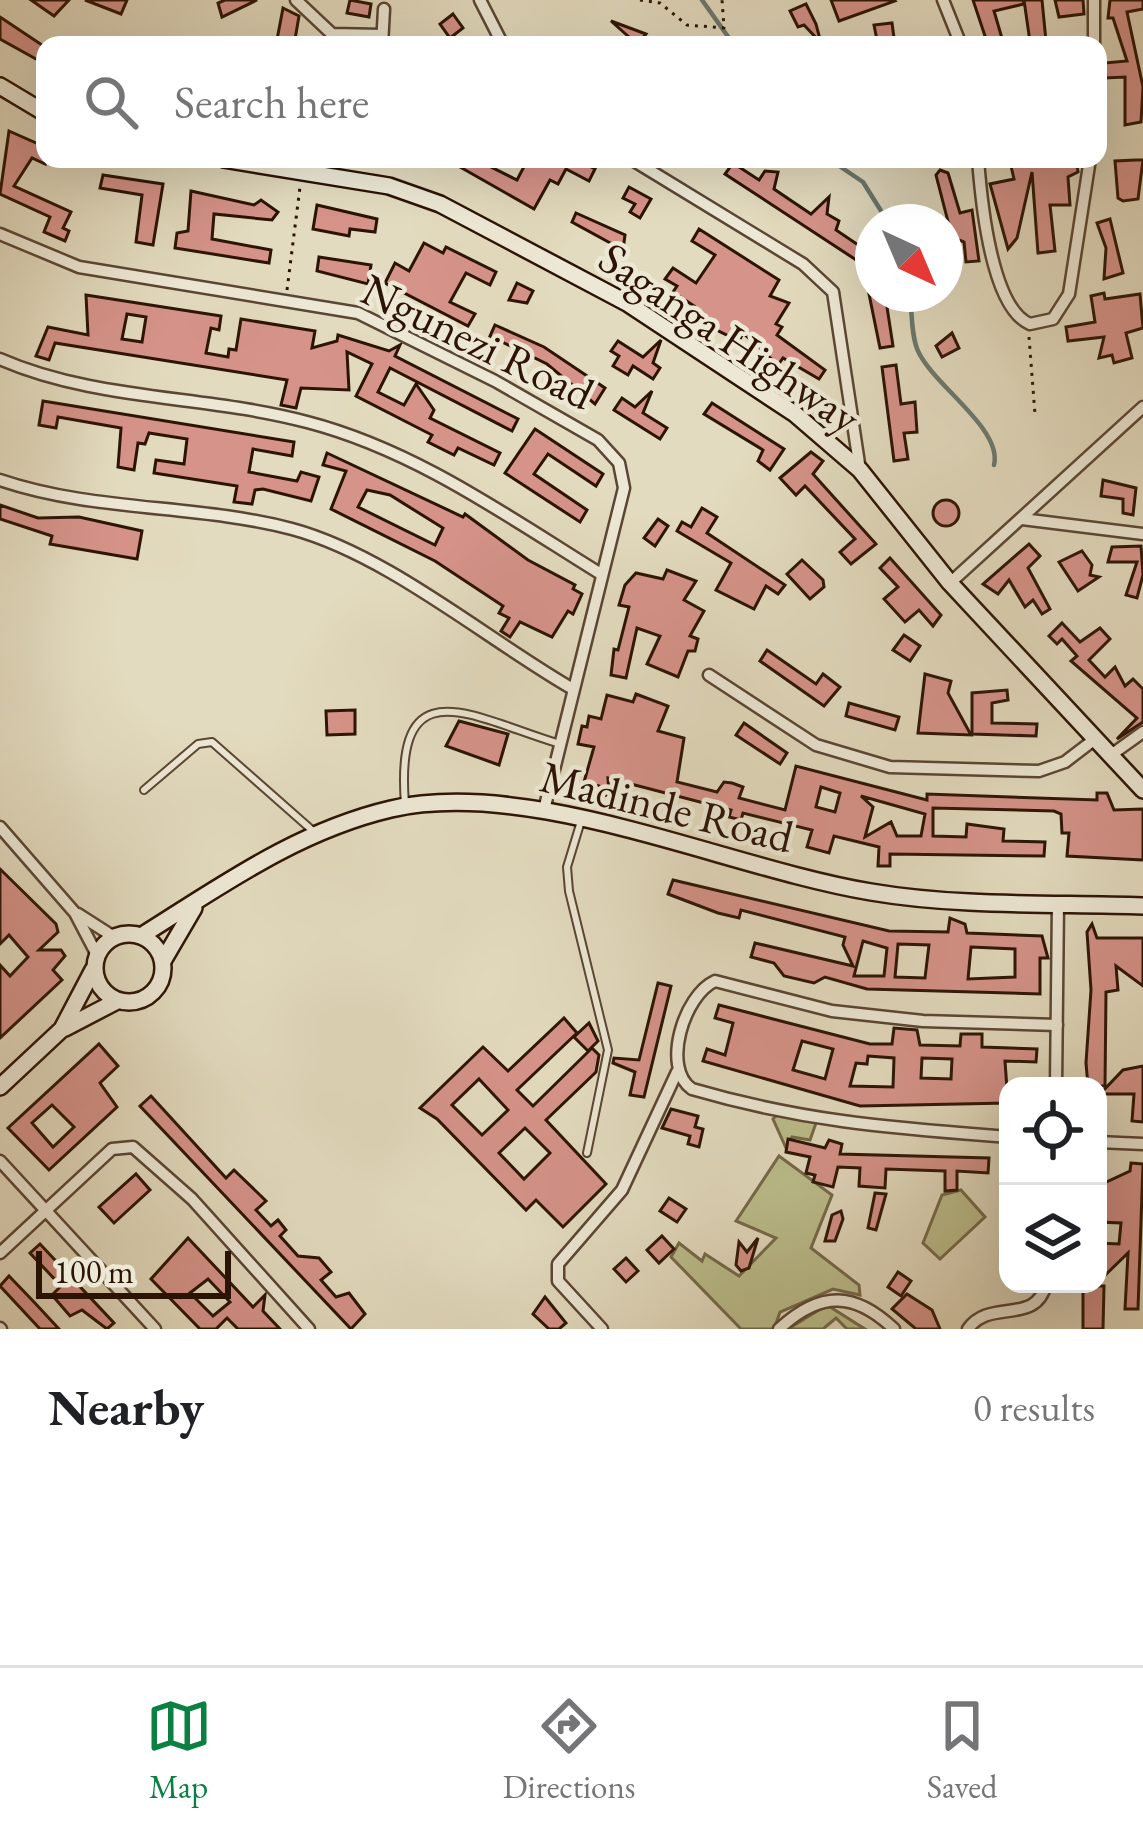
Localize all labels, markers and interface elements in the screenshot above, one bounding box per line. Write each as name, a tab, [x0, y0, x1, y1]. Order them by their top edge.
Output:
search box	[36, 36, 1107, 168]
icon: search	[78, 69, 144, 135]
text: Search here	[174, 73, 369, 131]
north arrow	[855, 204, 963, 312]
street label: Saganga Highway	[588, 228, 872, 446]
street label: Ngunezi Road	[352, 260, 604, 422]
street label: Madinde Road	[534, 747, 800, 865]
map controls	[999, 1077, 1107, 1293]
button: locate	[999, 1077, 1107, 1185]
button: layers	[999, 1185, 1107, 1293]
scale bar	[36, 1245, 231, 1298]
text: 100 m	[54, 1250, 134, 1293]
text: Nearby	[48, 1374, 204, 1440]
text: 0 results	[973, 1382, 1095, 1433]
tab: Map	[146, 1693, 212, 1808]
tab: Directions	[503, 1693, 636, 1808]
tab: Saved	[927, 1693, 997, 1808]

